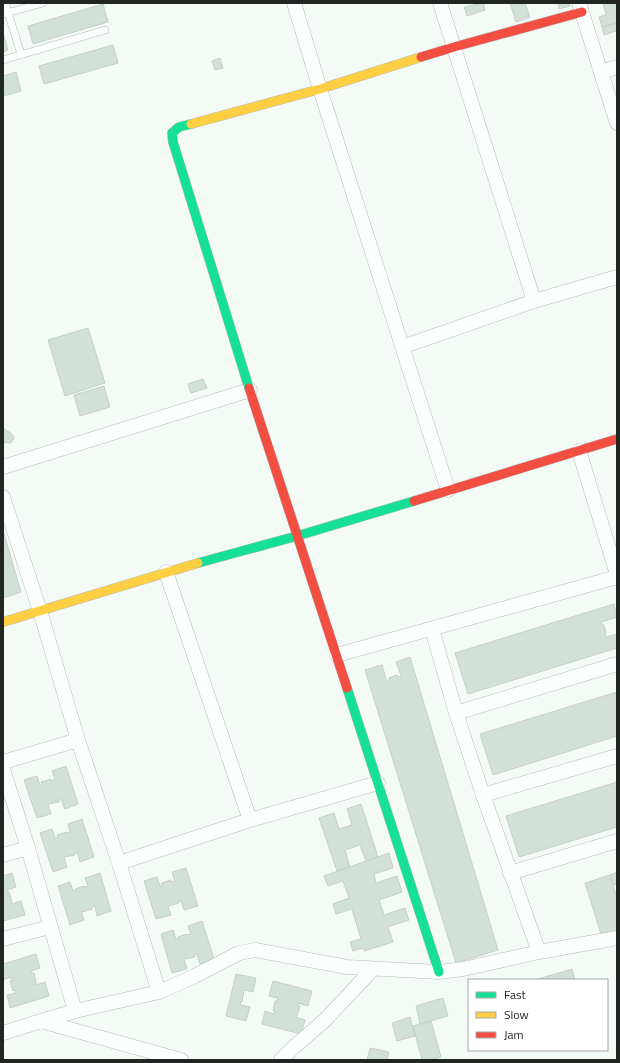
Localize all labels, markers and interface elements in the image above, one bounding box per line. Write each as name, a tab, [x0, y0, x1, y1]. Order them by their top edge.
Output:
legend	[468, 979, 608, 1051]
text: Fast	[504, 985, 527, 1004]
text: Slow	[504, 1005, 529, 1024]
text: Jam	[504, 1025, 524, 1044]

